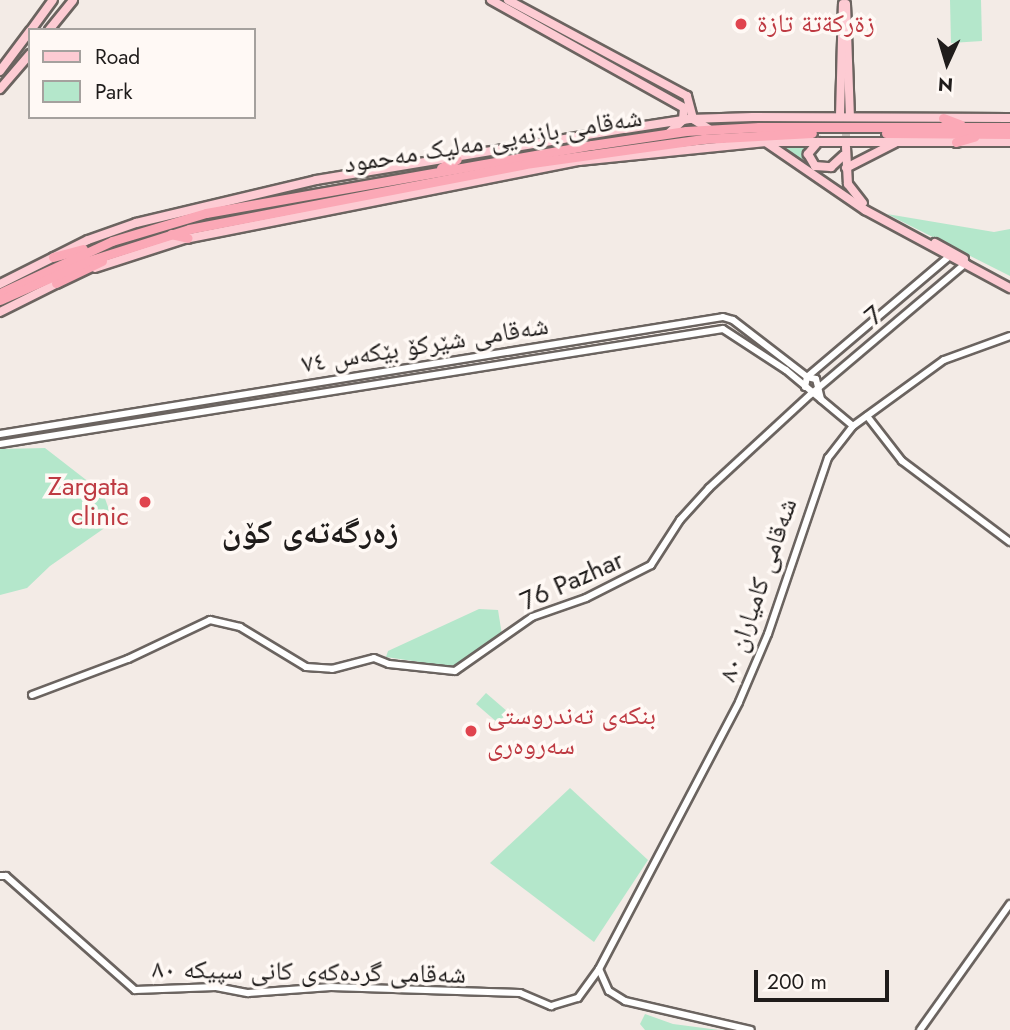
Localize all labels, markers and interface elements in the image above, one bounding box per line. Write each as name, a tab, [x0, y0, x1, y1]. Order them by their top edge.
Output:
place label: زةركةتة تازة	[757, 8, 875, 40]
marker: زةركةتة تازة	[731, 14, 751, 34]
legend	[28, 28, 256, 119]
north arrow	[912, 28, 982, 98]
text: Road	[95, 42, 140, 72]
text: N	[937, 70, 954, 98]
text: Park	[95, 77, 132, 107]
street label: شەقامی بازنەیی مەلیک مەحمود	[342, 102, 644, 180]
street label: 7	[859, 300, 889, 332]
street label: شەقامی شێرکۆ بێکەس ٧٤	[299, 310, 551, 380]
place label: Zargata clinic	[48, 471, 129, 532]
marker: Zargata clinic	[135, 492, 155, 512]
street label: شەقامی کامیاران ٨٠	[712, 494, 804, 686]
district label: زەرگەتەی کۆن	[221, 512, 399, 552]
street label: 76 Pazhar	[516, 544, 628, 618]
place label: بنکەی تەندروستی سەروەری	[487, 700, 656, 762]
marker: بنکەی تەندروستی سەروەری	[461, 721, 481, 741]
street label: شەقامی گردەکەی کانی سپیکە ٨٠	[152, 954, 466, 990]
scale bar	[758, 956, 893, 1000]
text: 200 m	[767, 967, 827, 997]

